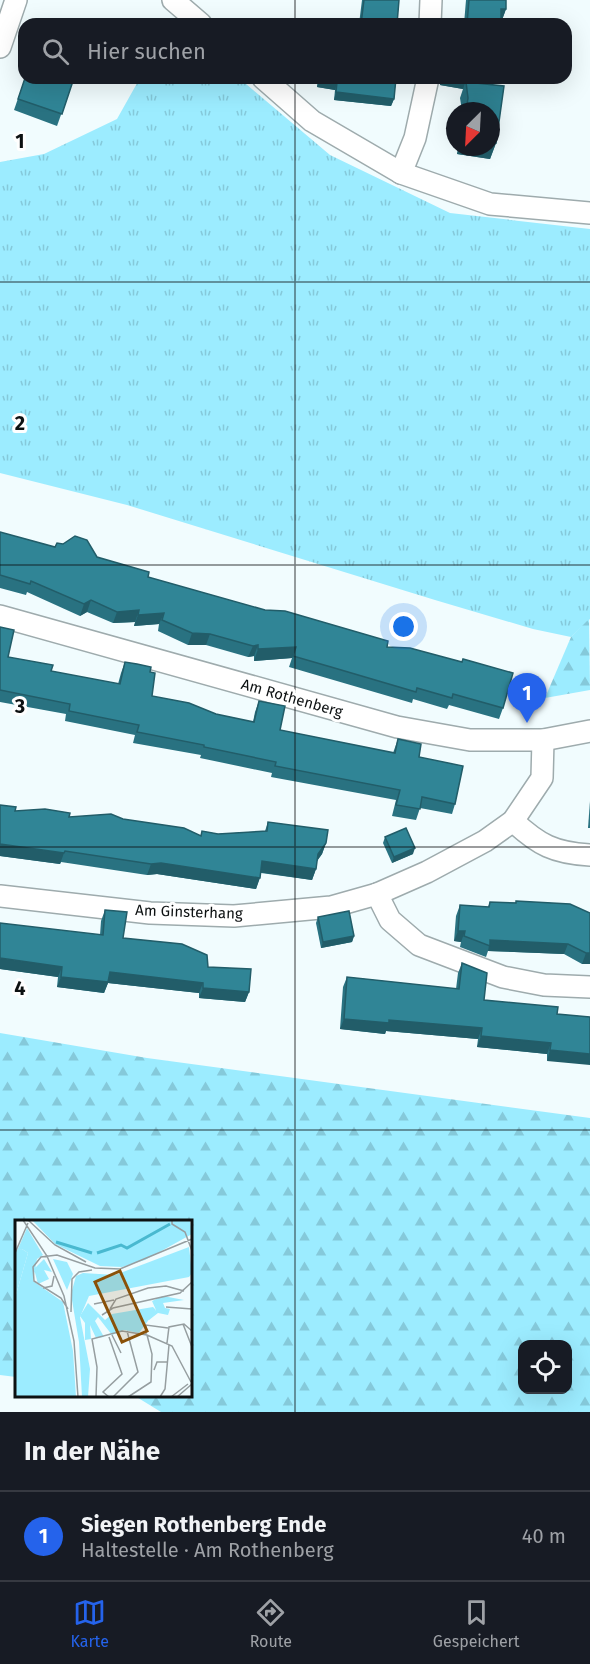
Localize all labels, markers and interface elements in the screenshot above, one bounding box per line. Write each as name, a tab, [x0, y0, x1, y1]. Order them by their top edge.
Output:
search box	[18, 18, 572, 84]
icon: search	[39, 35, 72, 68]
text: Hier suchen	[87, 38, 206, 65]
north arrow	[446, 102, 500, 156]
text: 1	[15, 129, 25, 153]
text: 2	[15, 411, 25, 435]
your location	[389, 612, 418, 641]
pin: 1	[508, 674, 546, 723]
street label: Am Rothenberg	[239, 675, 345, 721]
text: 3	[14, 694, 25, 718]
street label: Am Ginsterhang	[135, 901, 243, 923]
text: 4	[14, 976, 26, 1000]
inset map	[15, 1220, 192, 1397]
map controls	[518, 1340, 572, 1394]
button: locate	[518, 1340, 572, 1394]
text: In der Nähe	[24, 1436, 160, 1467]
text: Siegen Rothenberg Ende	[81, 1511, 326, 1538]
text: 1	[39, 1524, 48, 1548]
text: 40 m	[522, 1524, 566, 1548]
text: Haltestelle · Am Rothenberg	[81, 1538, 334, 1562]
tab: Karte	[70, 1596, 109, 1651]
tab: Route	[250, 1596, 292, 1651]
tab: Gespeichert	[433, 1596, 520, 1651]

